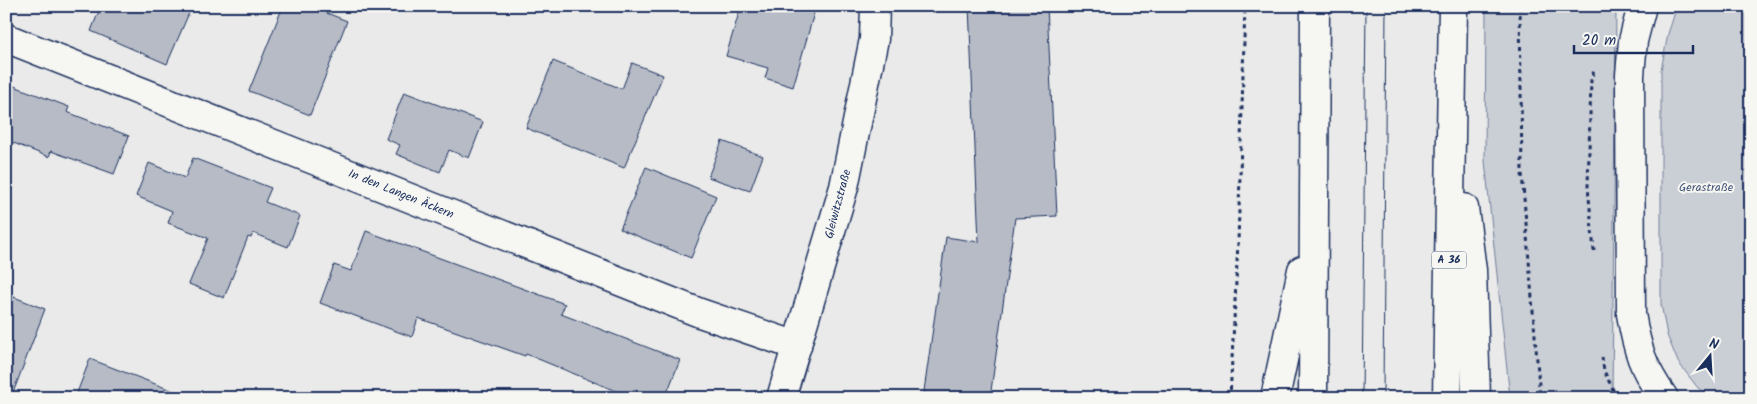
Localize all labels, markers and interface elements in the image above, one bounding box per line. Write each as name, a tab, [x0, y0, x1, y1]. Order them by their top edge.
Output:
scale bar	[1574, 22, 1693, 54]
text: 20 m	[1582, 29, 1616, 53]
street label: In den Langen Äckern	[345, 164, 457, 224]
street label: Gleiwitzstraße	[820, 167, 857, 241]
park label: Gerastraße	[1679, 178, 1734, 197]
road number: A 36	[1432, 252, 1466, 268]
north arrow	[1684, 332, 1734, 382]
text: N	[1706, 333, 1721, 356]

